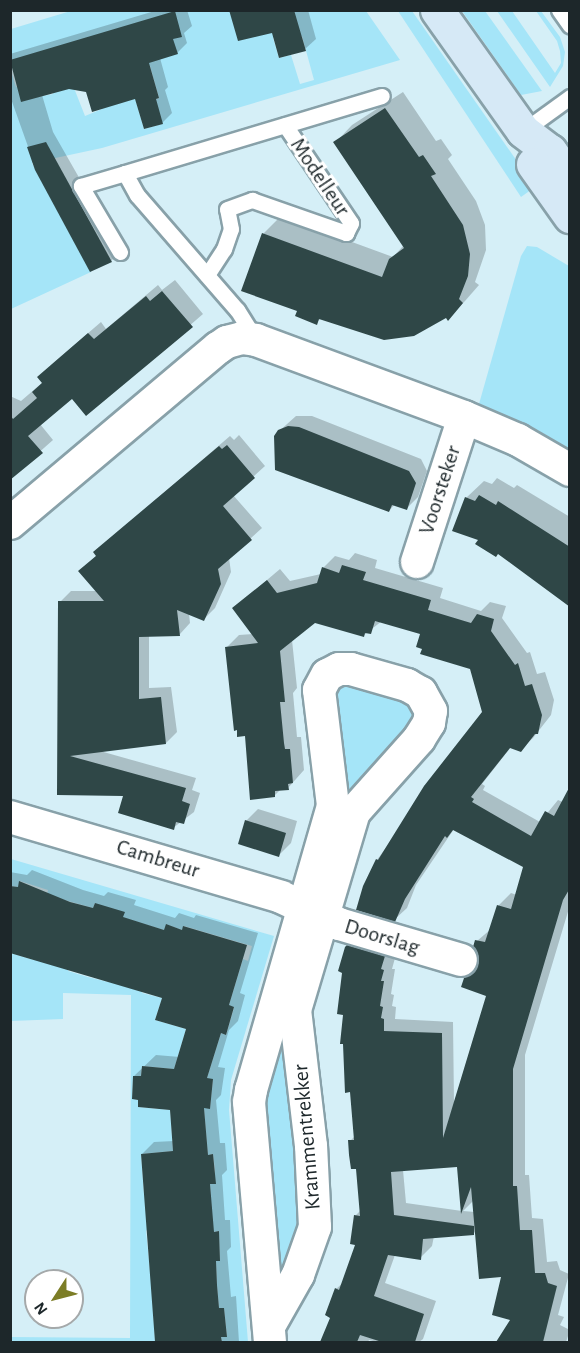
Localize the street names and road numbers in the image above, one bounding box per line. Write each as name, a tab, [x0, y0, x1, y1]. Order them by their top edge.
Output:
street label: Modelleur	[284, 133, 356, 221]
street label: Voorsteker	[413, 442, 467, 538]
street label: Cambreur	[113, 834, 203, 884]
street label: Doorslag	[341, 913, 423, 961]
street label: Krammentrekker	[287, 1063, 327, 1211]

